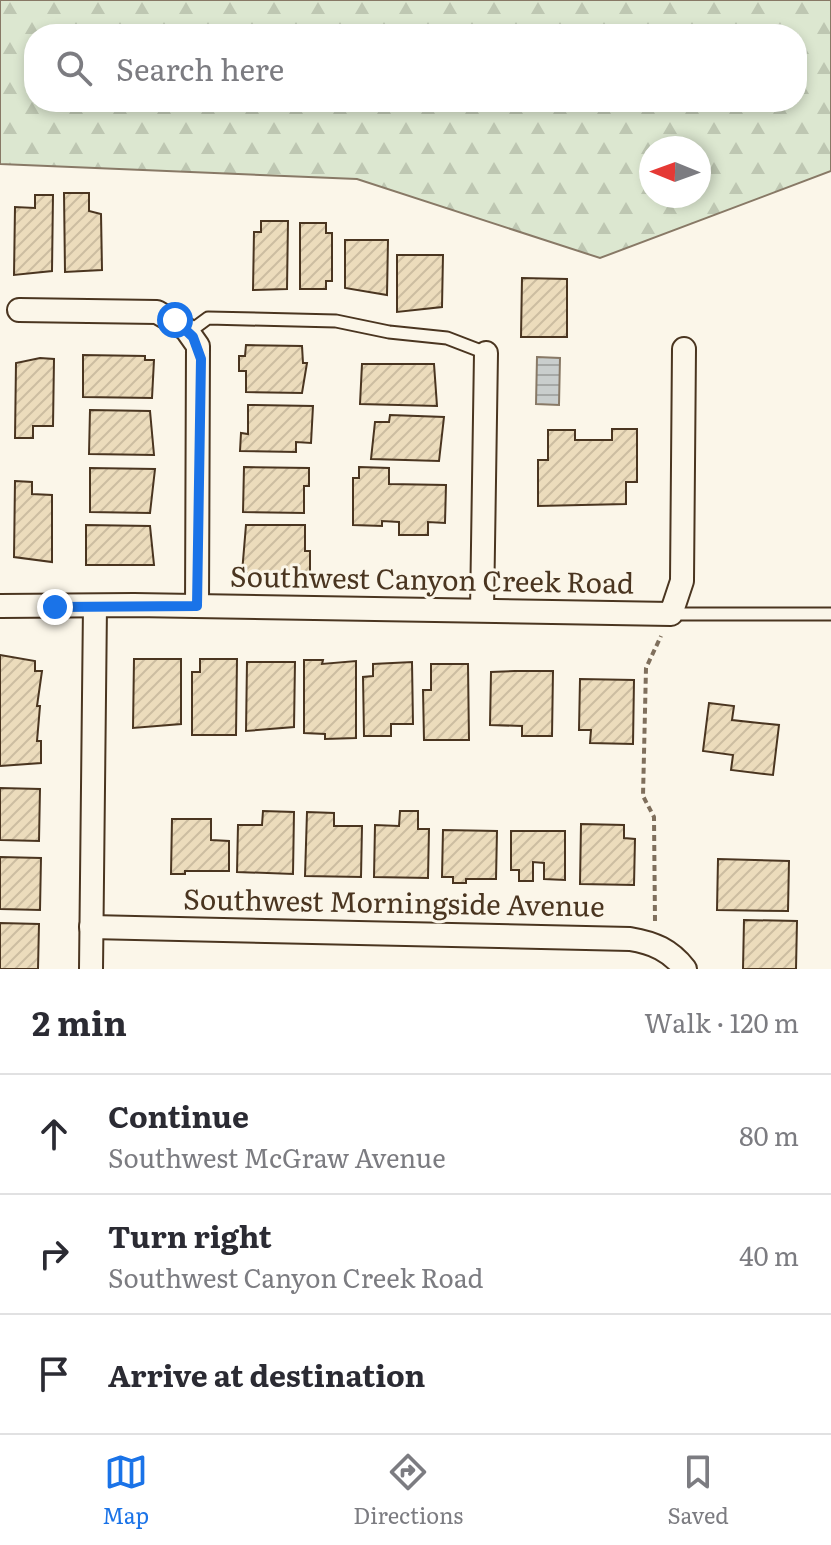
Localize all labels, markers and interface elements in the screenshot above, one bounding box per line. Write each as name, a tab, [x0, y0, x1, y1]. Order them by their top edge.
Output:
search box	[24, 24, 807, 112]
icon: search	[52, 46, 96, 90]
text: Search here	[116, 46, 284, 90]
north arrow	[639, 136, 711, 208]
route start	[157, 302, 193, 338]
street label: Southwest Canyon Creek Road	[230, 553, 635, 603]
route end	[37, 589, 73, 625]
street label: Southwest Morningside Avenue	[183, 876, 605, 926]
text: 2 min	[32, 996, 127, 1046]
text: Walk · 120 m	[644, 1002, 799, 1041]
text: Continue	[108, 1093, 249, 1137]
icon: ahead	[32, 1112, 76, 1156]
text: 80 m	[739, 1115, 799, 1154]
text: Southwest McGraw Avenue	[108, 1137, 446, 1176]
text: Turn right	[108, 1213, 272, 1257]
icon: right	[32, 1232, 76, 1276]
text: 40 m	[739, 1235, 799, 1274]
text: Southwest Canyon Creek Road	[108, 1257, 484, 1296]
icon: arrive	[32, 1352, 76, 1396]
text: Arrive at destination	[108, 1352, 425, 1396]
tab: Map	[102, 1450, 149, 1531]
tab: Directions	[353, 1450, 463, 1531]
tab: Saved	[668, 1450, 729, 1531]

